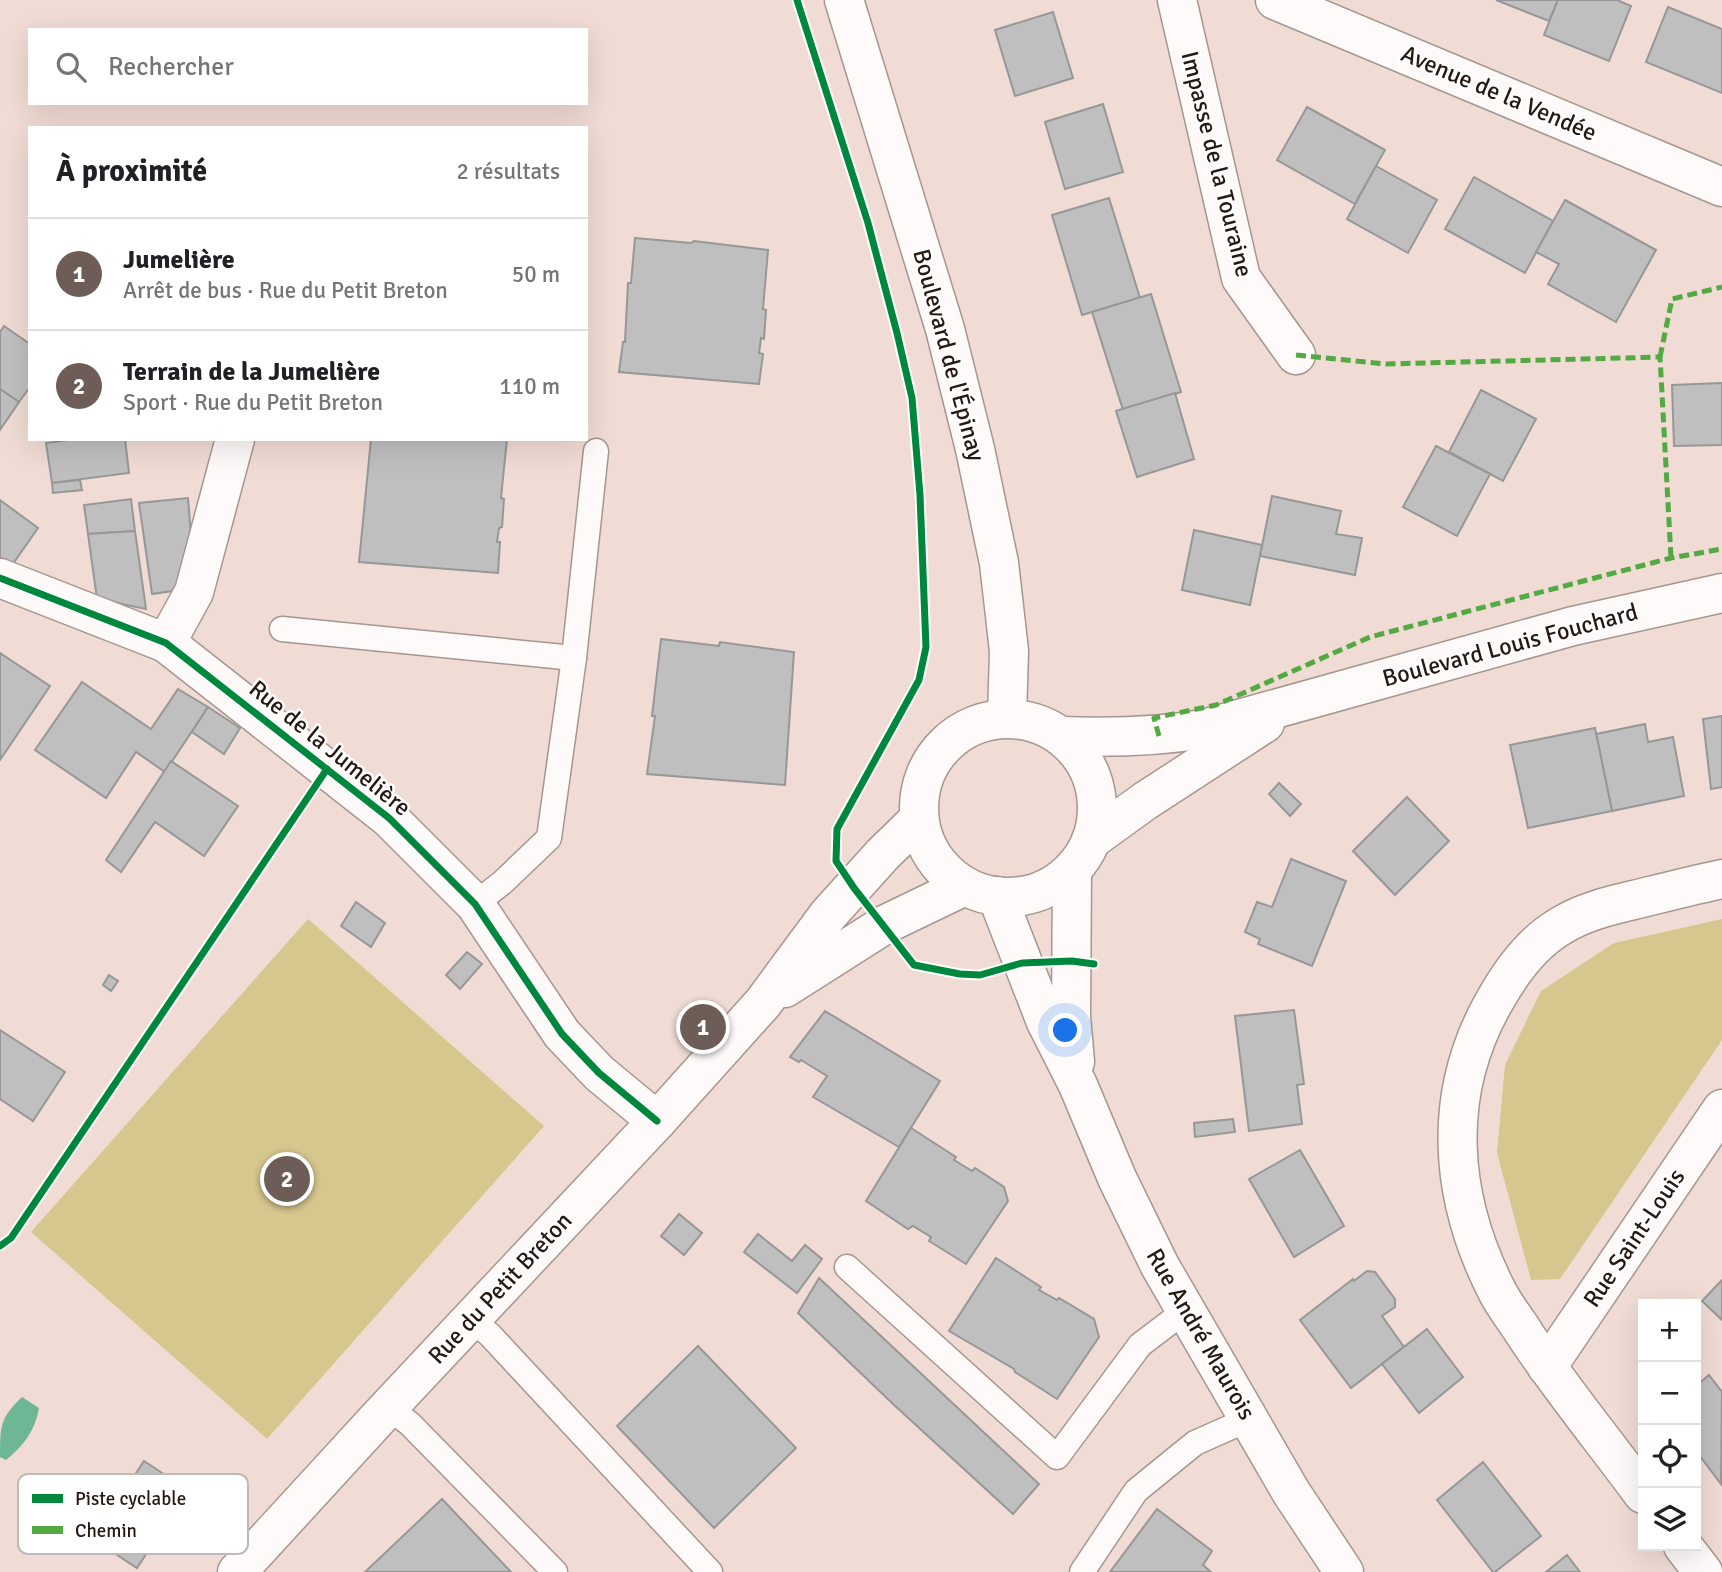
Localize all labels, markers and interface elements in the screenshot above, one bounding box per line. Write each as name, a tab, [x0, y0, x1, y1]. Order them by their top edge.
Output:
search box	[28, 28, 588, 105]
street label: Avenue de la Vendée	[1397, 38, 1601, 148]
icon: search	[52, 48, 90, 86]
street label: Impasse de la Touraine	[1174, 48, 1260, 280]
text: Rechercher	[108, 51, 234, 83]
text: À proximité	[56, 153, 207, 190]
text: 2 résultats	[456, 157, 560, 186]
text: Jumelière	[123, 244, 235, 276]
street label: Boulevard de l'Épinay	[906, 246, 992, 464]
text: 1	[73, 260, 85, 289]
text: 50 m	[512, 260, 560, 289]
text: Arrêt de bus · Rue du Petit Breton	[123, 276, 448, 305]
text: Terrain de la Jumelière	[123, 356, 380, 388]
text: 2	[73, 372, 85, 401]
text: 110 m	[499, 372, 560, 401]
text: Sport · Rue du Petit Breton	[123, 388, 383, 417]
street label: Boulevard Louis Fouchard	[1379, 596, 1641, 694]
street label: Rue de la Jumelière	[243, 674, 417, 822]
pin: 1	[680, 1001, 726, 1053]
your location	[1048, 1013, 1082, 1047]
pin: 2	[264, 1153, 310, 1205]
street label: Rue Saint-Louis	[1577, 1163, 1691, 1313]
street label: Rue du Petit Breton	[422, 1206, 578, 1370]
street label: Rue André Maurois	[1140, 1243, 1262, 1425]
map controls	[1638, 1299, 1701, 1551]
button: +	[1638, 1299, 1701, 1362]
button: −	[1638, 1362, 1701, 1425]
button: locate	[1638, 1425, 1701, 1488]
legend	[18, 1474, 248, 1554]
text: Piste cyclable	[75, 1487, 186, 1511]
button: layers	[1638, 1488, 1701, 1551]
text: Chemin	[75, 1519, 137, 1543]

